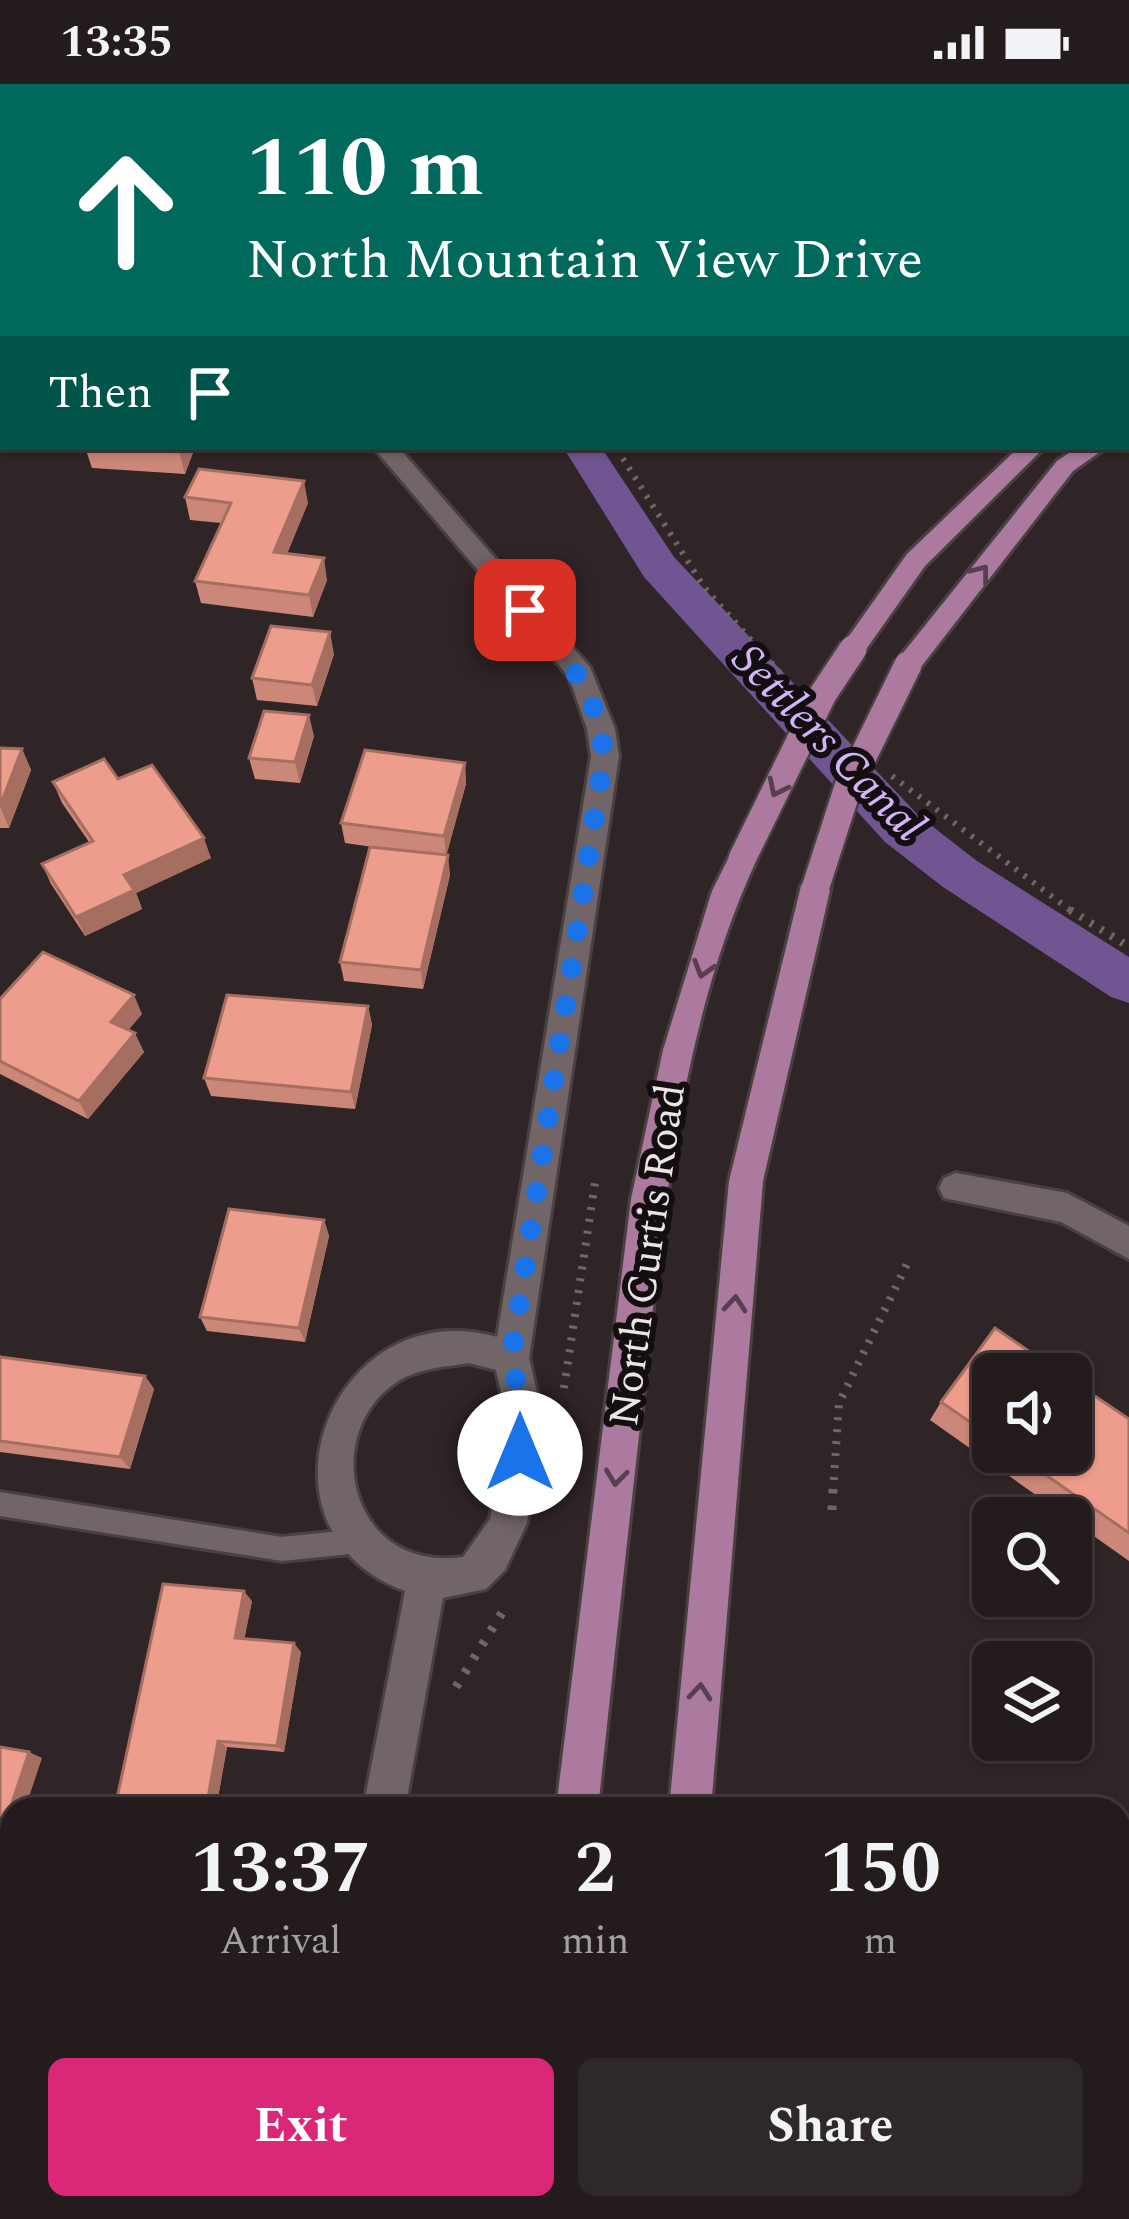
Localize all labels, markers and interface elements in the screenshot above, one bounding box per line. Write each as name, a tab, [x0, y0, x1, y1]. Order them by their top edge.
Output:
text: 13:35	[60, 8, 173, 77]
text: 110 m	[246, 105, 484, 233]
icon: ahead	[48, 132, 204, 288]
text: North Mountain View Drive	[246, 220, 923, 302]
text: Then	[48, 359, 153, 428]
icon: arrive	[177, 360, 243, 426]
pin	[474, 559, 576, 661]
one-way arrow	[967, 564, 988, 586]
icon: arrive	[492, 577, 558, 643]
water label: Settlers Canal	[715, 628, 941, 858]
one-way arrow	[768, 776, 791, 797]
one-way arrow	[692, 958, 717, 979]
street label: North Curtis Road	[593, 1080, 703, 1430]
one-way arrow	[722, 1294, 747, 1313]
map controls	[972, 1353, 1092, 1761]
button: sound	[972, 1353, 1092, 1473]
position arrow	[457, 1390, 583, 1516]
one-way arrow	[603, 1467, 629, 1486]
button: search	[972, 1497, 1092, 1617]
button: layers	[972, 1641, 1092, 1761]
one-way arrow	[687, 1683, 713, 1702]
text: 13:37	[190, 1815, 371, 1924]
text: 2	[575, 1815, 616, 1924]
text: 150	[820, 1815, 941, 1924]
text: Arrival	[220, 1912, 341, 1971]
text: min	[561, 1912, 629, 1971]
text: m	[863, 1912, 897, 1971]
button: Exit	[48, 2058, 554, 2196]
button: Share	[578, 2058, 1083, 2196]

